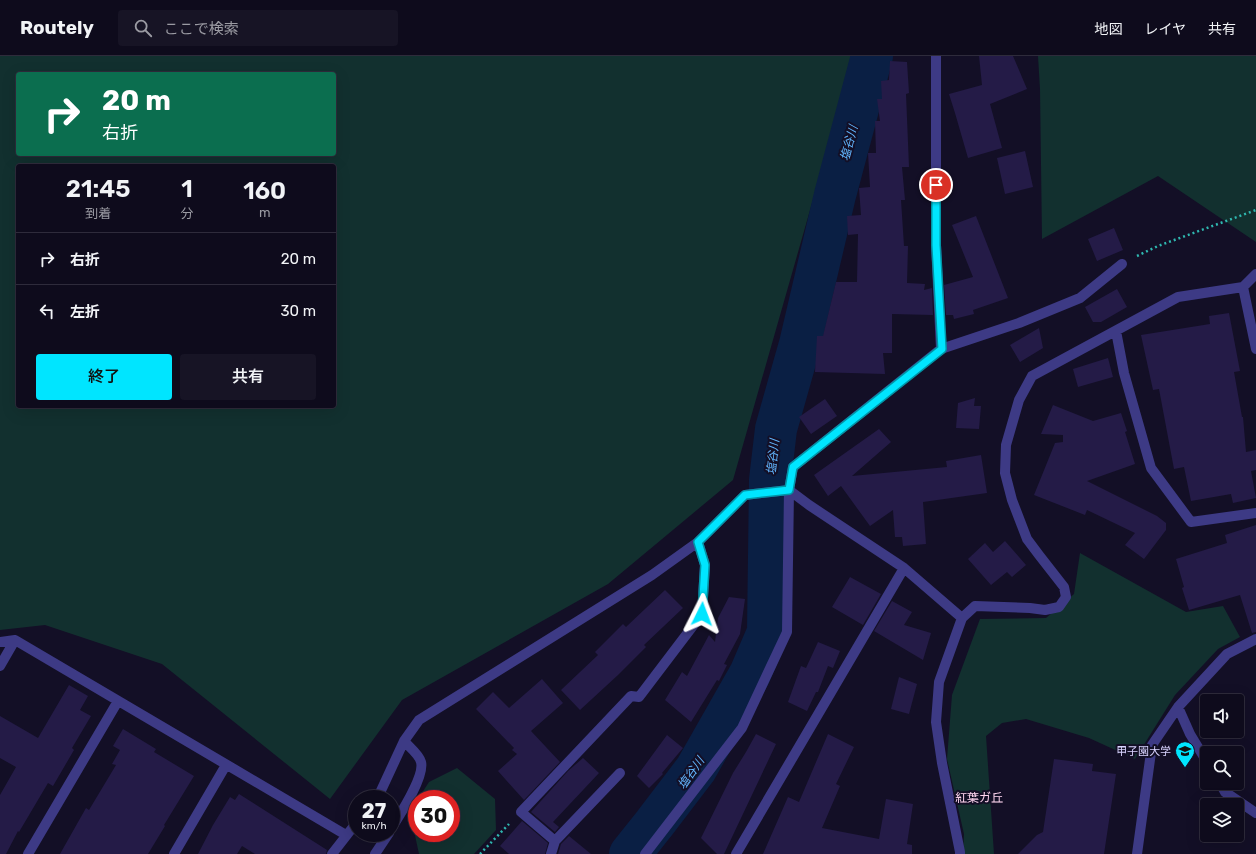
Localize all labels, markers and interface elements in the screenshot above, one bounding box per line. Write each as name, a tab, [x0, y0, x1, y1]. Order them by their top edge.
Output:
search box	[118, 10, 398, 46]
text: Routely	[20, 16, 94, 39]
icon: search	[132, 17, 154, 39]
text: ここで検索	[164, 20, 239, 38]
text: 地図	[1094, 21, 1122, 38]
text: レイヤ	[1144, 21, 1186, 38]
text: 共有	[1208, 21, 1236, 38]
text: 20 m	[102, 84, 171, 117]
icon: right	[36, 88, 88, 140]
text: 右折	[102, 122, 138, 144]
water label: 塩谷川	[838, 122, 861, 162]
pin	[919, 168, 953, 202]
icon: arrive	[925, 174, 947, 196]
text: 21:45	[66, 175, 131, 203]
text: 1	[181, 175, 193, 203]
text: 160	[243, 177, 286, 205]
text: m	[259, 205, 270, 220]
text: 到着	[85, 206, 111, 221]
text: 分	[180, 206, 193, 221]
icon: right	[36, 248, 58, 270]
text: 20 m	[281, 250, 316, 268]
text: 右折	[70, 251, 100, 269]
icon: left	[36, 300, 58, 322]
text: 30 m	[280, 302, 316, 320]
text: 左折	[70, 303, 100, 321]
button: 終了	[36, 354, 172, 400]
button: 共有	[180, 354, 316, 400]
water label: 塩谷川	[764, 436, 782, 476]
position arrow	[681, 593, 723, 635]
map controls	[1200, 694, 1244, 842]
button: sound	[1200, 694, 1244, 738]
school or university icon: 甲子園大学	[1174, 740, 1196, 768]
place label: 甲子園大学	[1116, 745, 1171, 758]
button: search	[1200, 746, 1244, 790]
water label: 塩谷川	[675, 753, 708, 792]
speed limit sign: 30	[408, 790, 460, 842]
district label: 紅葉ガ丘	[955, 791, 1003, 805]
button: layers	[1200, 798, 1244, 842]
text: 27	[362, 799, 386, 823]
text: km/h	[362, 820, 386, 832]

